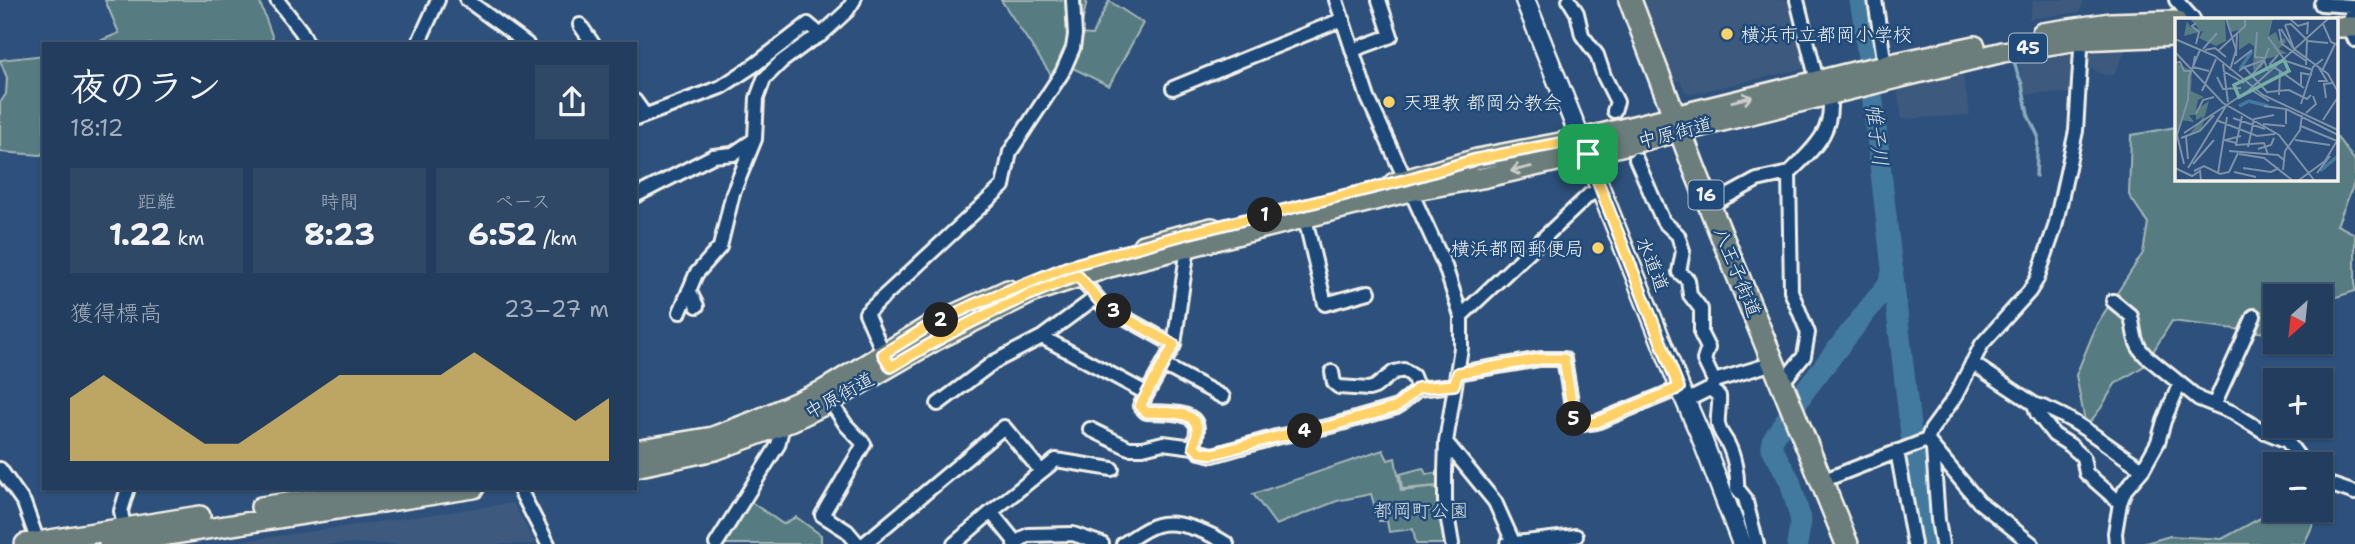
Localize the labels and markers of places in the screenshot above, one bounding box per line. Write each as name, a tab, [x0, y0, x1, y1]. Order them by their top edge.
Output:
place label: 横浜市立都岡小学校	[1741, 22, 1912, 47]
marker: 横浜市立都岡小学校	[1719, 26, 1735, 42]
place label: 天理教 都岡分教会	[1403, 90, 1561, 115]
marker: 天理教 都岡分教会	[1381, 94, 1397, 110]
pin	[1558, 124, 1618, 184]
pin: 1	[1248, 198, 1282, 232]
place label: 横浜都岡郵便局	[1451, 236, 1584, 261]
marker: 横浜都岡郵便局	[1590, 240, 1606, 256]
pin: 3	[1096, 294, 1132, 328]
pin: 2	[923, 302, 958, 338]
pin: 5	[1556, 402, 1592, 436]
pin: 4	[1288, 414, 1322, 448]

